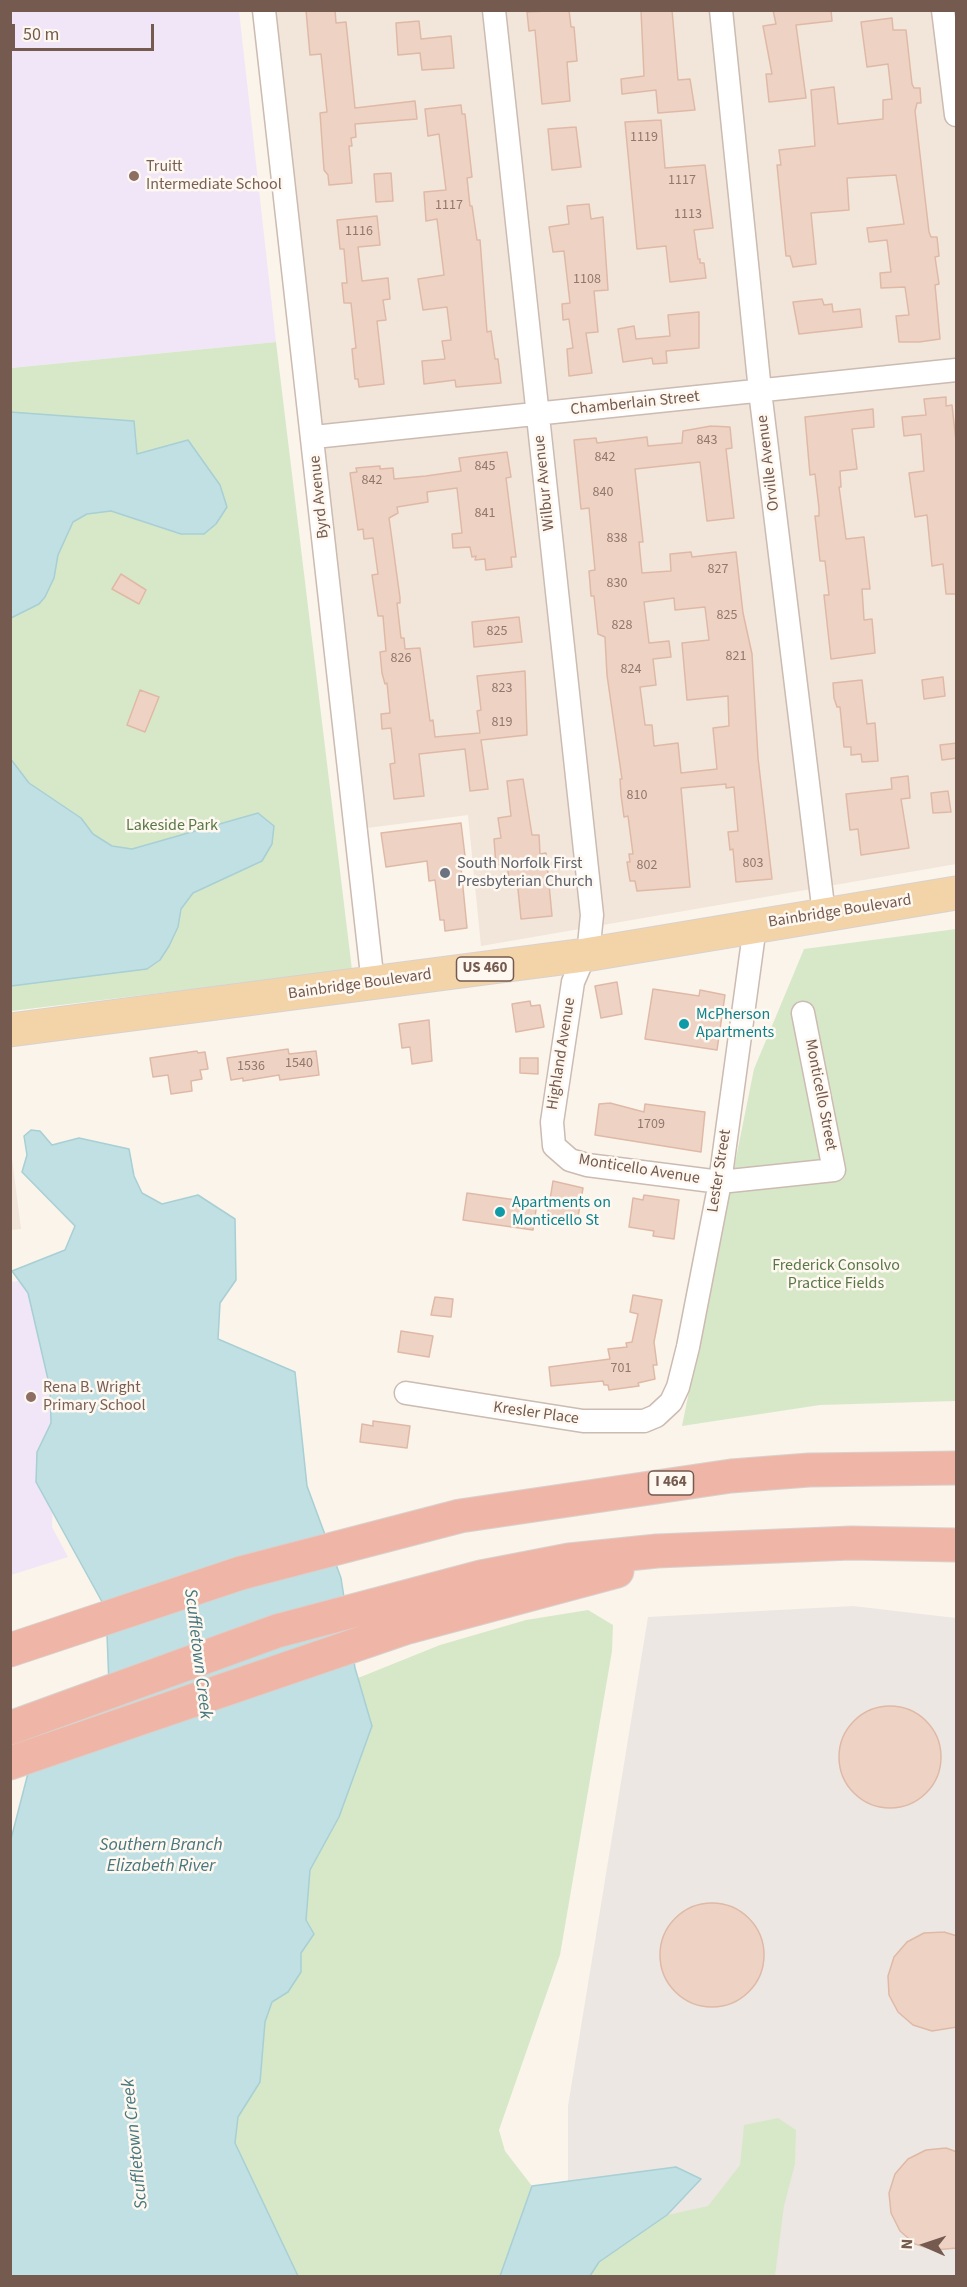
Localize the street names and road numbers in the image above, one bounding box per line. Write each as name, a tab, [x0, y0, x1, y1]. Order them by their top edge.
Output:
street label: Chamberlain Street	[570, 388, 700, 420]
street label: Orville Avenue	[754, 414, 784, 512]
street label: Wilbur Avenue	[530, 434, 560, 532]
street label: Byrd Avenue	[306, 455, 334, 539]
street label: Bainbridge Boulevard	[767, 891, 913, 933]
road number: US 460	[456, 957, 514, 981]
street label: Bainbridge Boulevard	[287, 965, 433, 1005]
street label: Highland Avenue	[544, 996, 580, 1112]
street label: Monticello Street	[800, 1038, 840, 1152]
street label: Lester Street	[704, 1128, 736, 1214]
street label: Monticello Avenue	[577, 1151, 701, 1189]
street label: Kresler Place	[492, 1398, 580, 1430]
road number: I 464	[648, 1471, 694, 1495]

